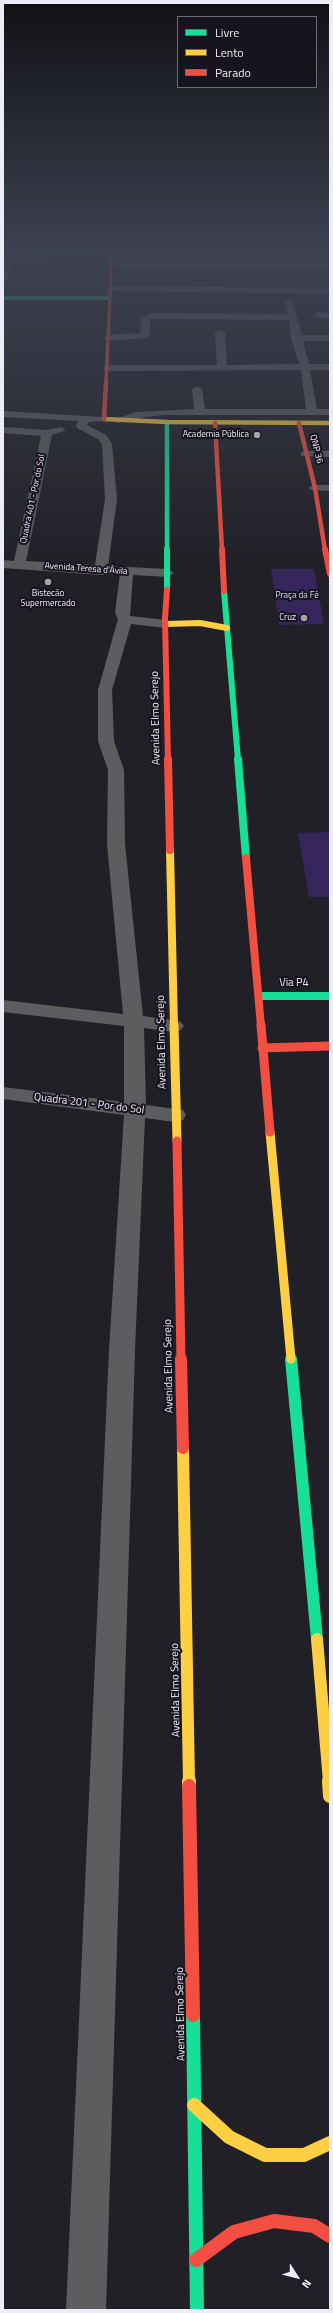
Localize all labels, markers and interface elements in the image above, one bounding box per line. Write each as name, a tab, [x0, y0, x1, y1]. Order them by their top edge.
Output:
legend	[177, 16, 317, 88]
text: Livre	[215, 23, 239, 42]
text: Lento	[215, 43, 244, 62]
text: Parado	[215, 63, 251, 82]
place label: Academia Pública	[183, 430, 249, 440]
marker: Academia Pública	[252, 430, 262, 440]
street label: QNP 36	[307, 433, 325, 465]
street label: Quadra 401 - Por do Sol	[18, 453, 48, 545]
street label: Avenida Teresa d'Ávila	[44, 561, 128, 577]
marker: Bistecão Supermercado	[43, 577, 53, 587]
place label: Bistecão Supermercado	[20, 589, 76, 610]
park label: Praça da Fé	[275, 591, 319, 601]
place label: Cruz	[279, 613, 296, 623]
marker: Cruz	[299, 613, 309, 623]
street label: Avenida Elmo Serejo	[149, 671, 163, 765]
street label: Via P4	[279, 976, 309, 990]
street label: Avenida Elmo Serejo	[155, 995, 169, 1089]
street label: Quadra 201 - Por do Sol	[33, 1091, 145, 1117]
street label: Avenida Elmo Serejo	[162, 1319, 176, 1413]
street label: Avenida Elmo Serejo	[169, 1643, 183, 1737]
street label: Avenida Elmo Serejo	[174, 1967, 188, 2061]
north arrow	[277, 2257, 317, 2297]
text: N	[298, 2276, 315, 2292]

